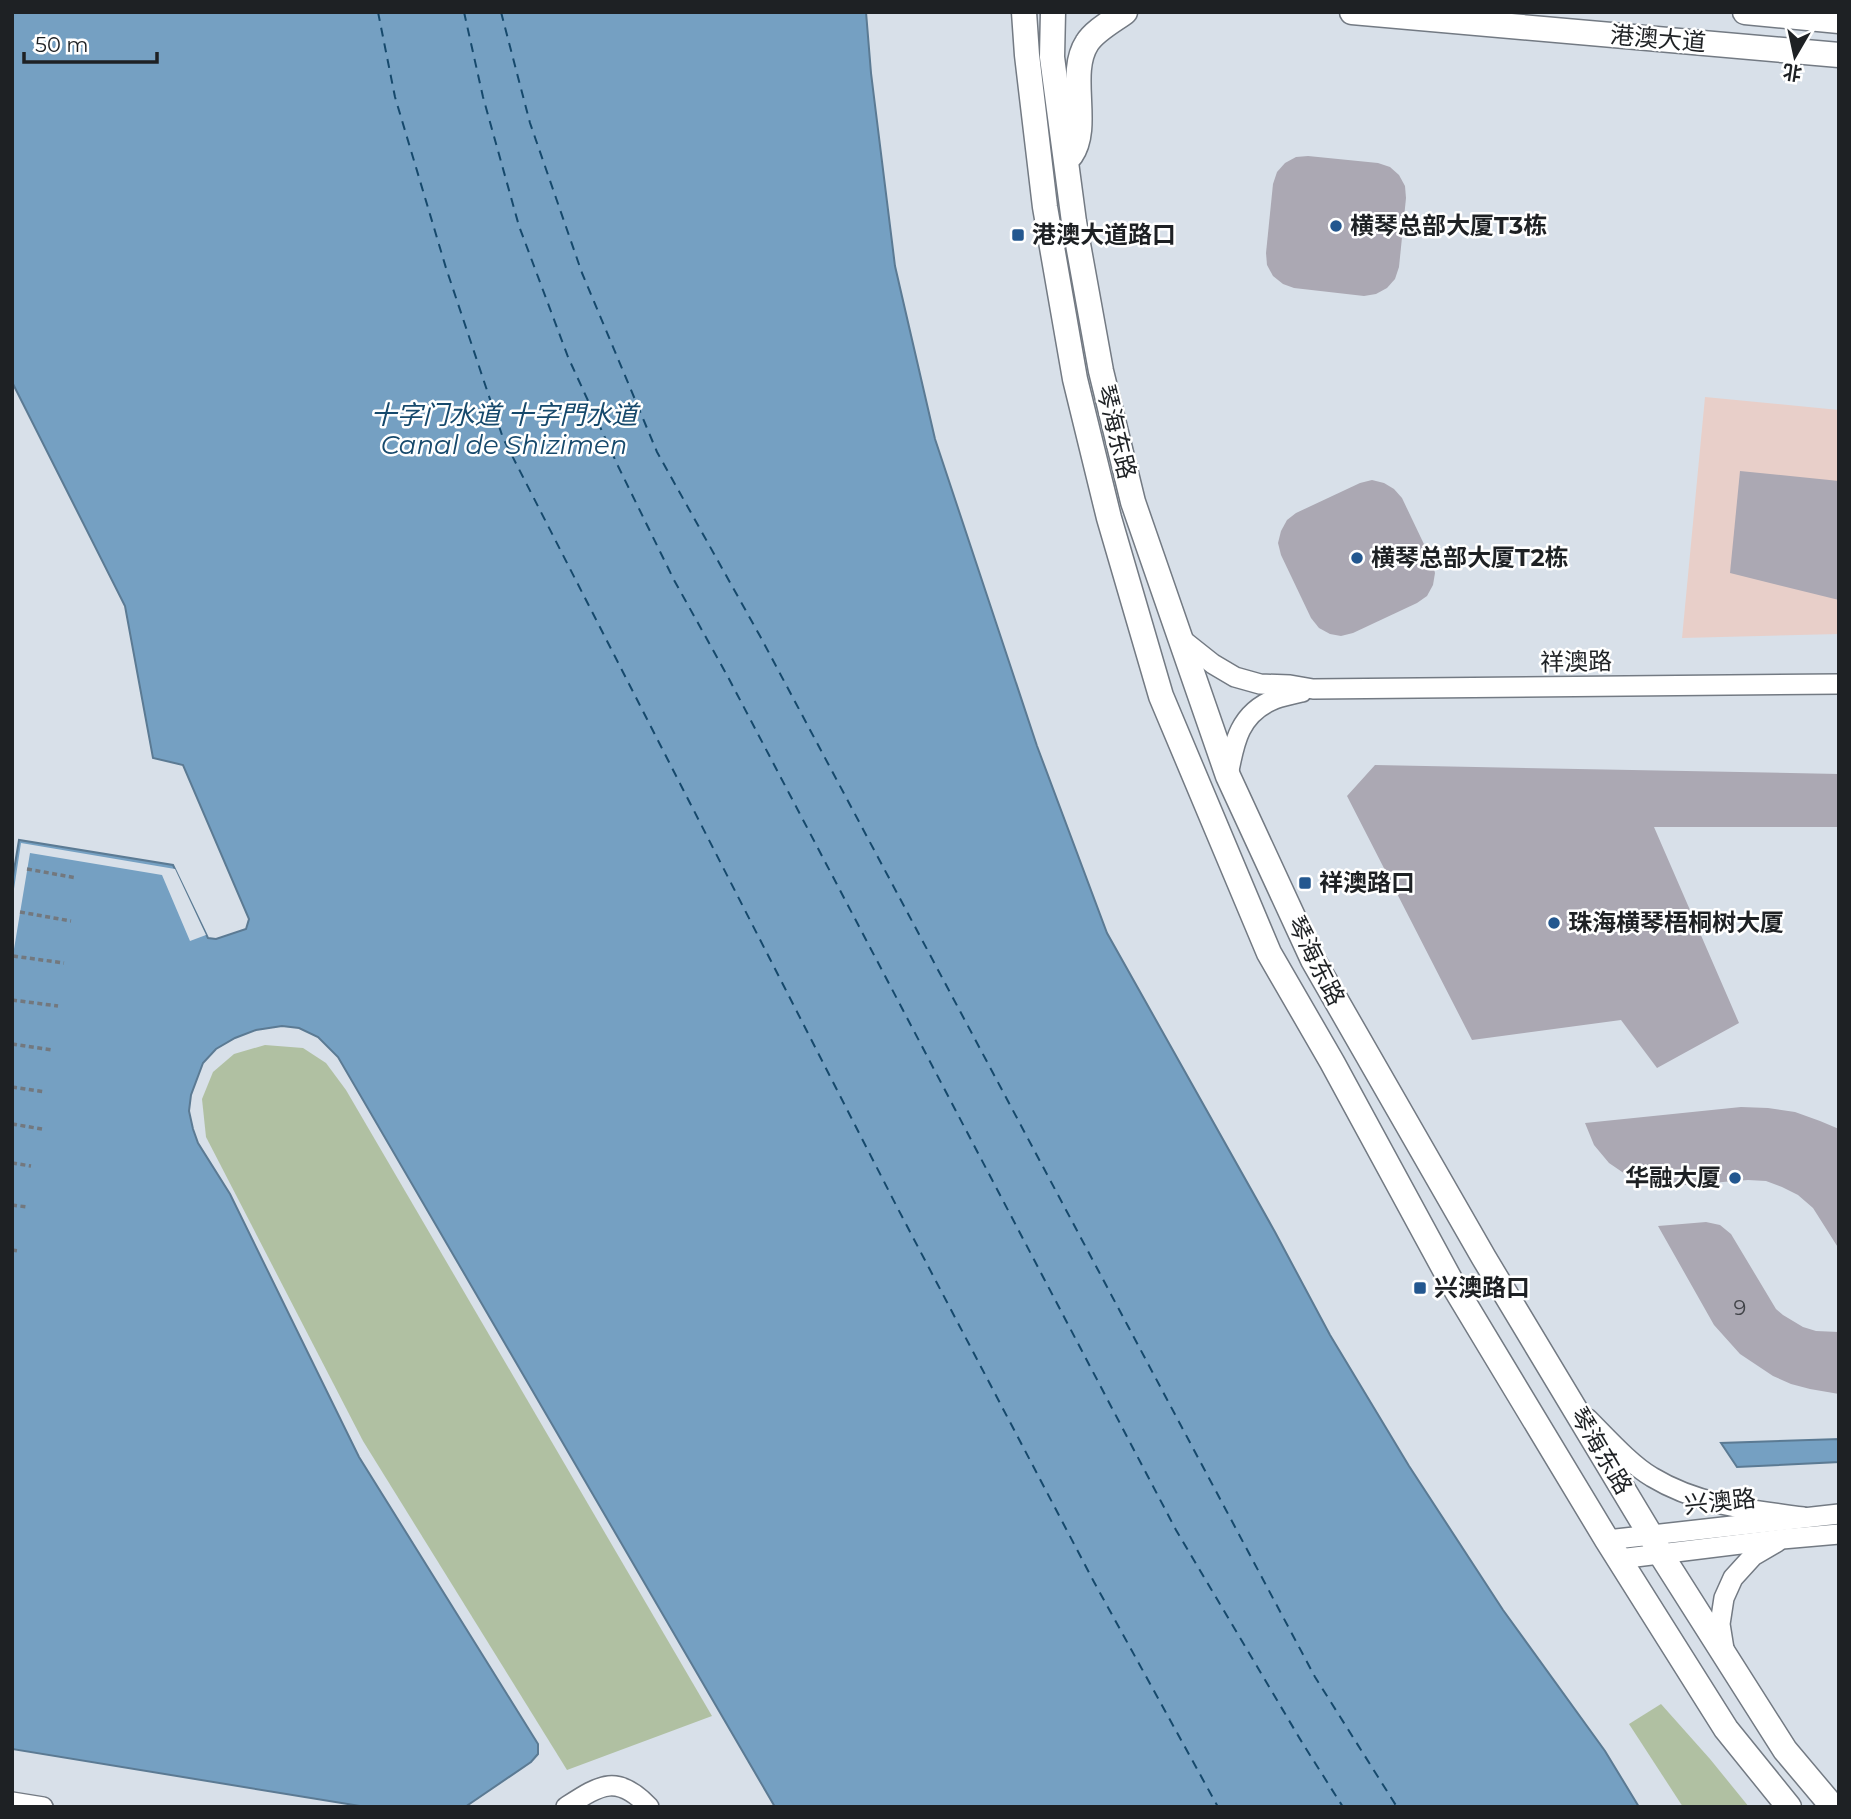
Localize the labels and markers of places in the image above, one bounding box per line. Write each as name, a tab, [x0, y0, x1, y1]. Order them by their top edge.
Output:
place label: 横琴总部大厦T3栋	[1350, 211, 1547, 240]
marker: 横琴总部大厦T3栋	[1328, 218, 1344, 234]
place label: 港澳大道路口	[1032, 220, 1176, 249]
marker: 港澳大道路口	[1010, 227, 1026, 243]
place label: 横琴总部大厦T2栋	[1371, 543, 1569, 572]
marker: 横琴总部大厦T2栋	[1349, 550, 1365, 566]
place label: 祥澳路口	[1319, 868, 1415, 897]
marker: 祥澳路口	[1297, 875, 1313, 891]
place label: 珠海横琴梧桐树大厦	[1568, 908, 1784, 937]
marker: 珠海横琴梧桐树大厦	[1546, 915, 1562, 931]
place label: 华融大厦	[1625, 1163, 1721, 1192]
marker: 华融大厦	[1727, 1170, 1743, 1186]
place label: 兴澳路口	[1434, 1273, 1530, 1302]
marker: 兴澳路口	[1412, 1280, 1428, 1296]

